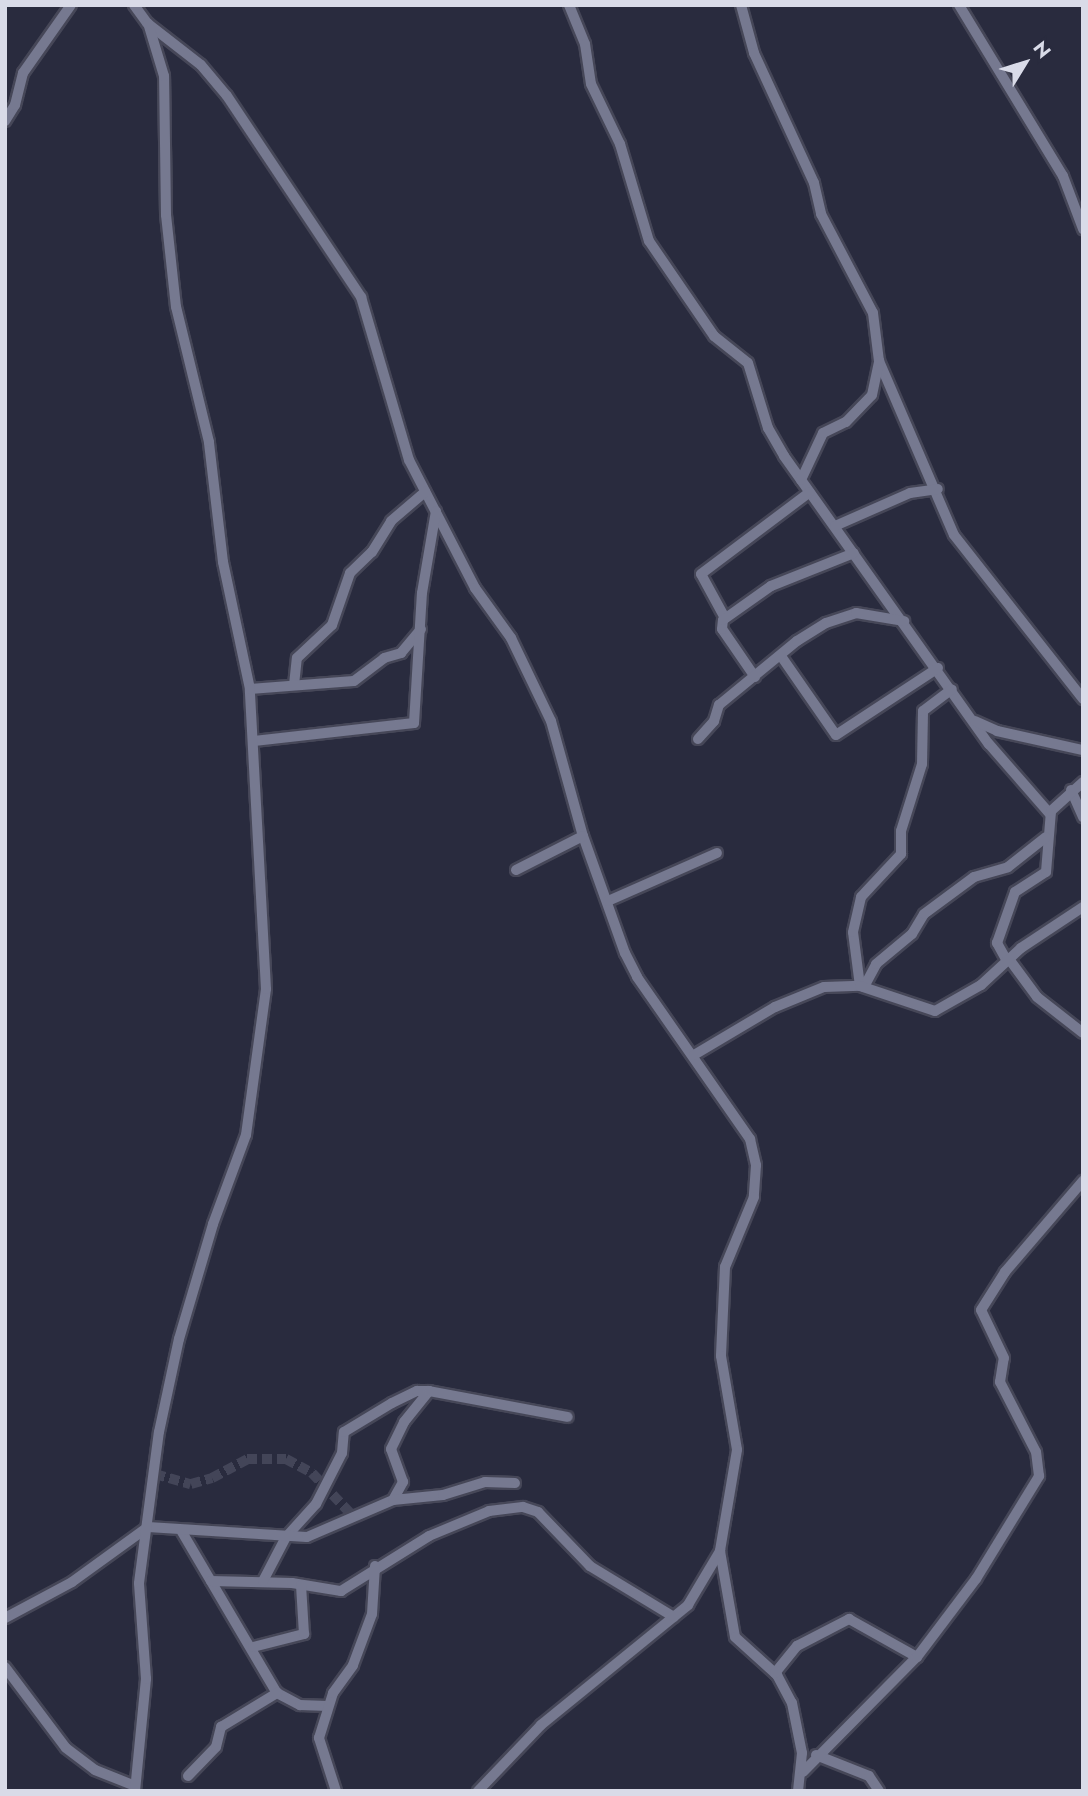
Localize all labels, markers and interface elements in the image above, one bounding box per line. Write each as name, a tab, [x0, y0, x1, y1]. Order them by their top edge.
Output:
north arrow	[990, 28, 1060, 98]
text: N	[1027, 36, 1057, 64]

